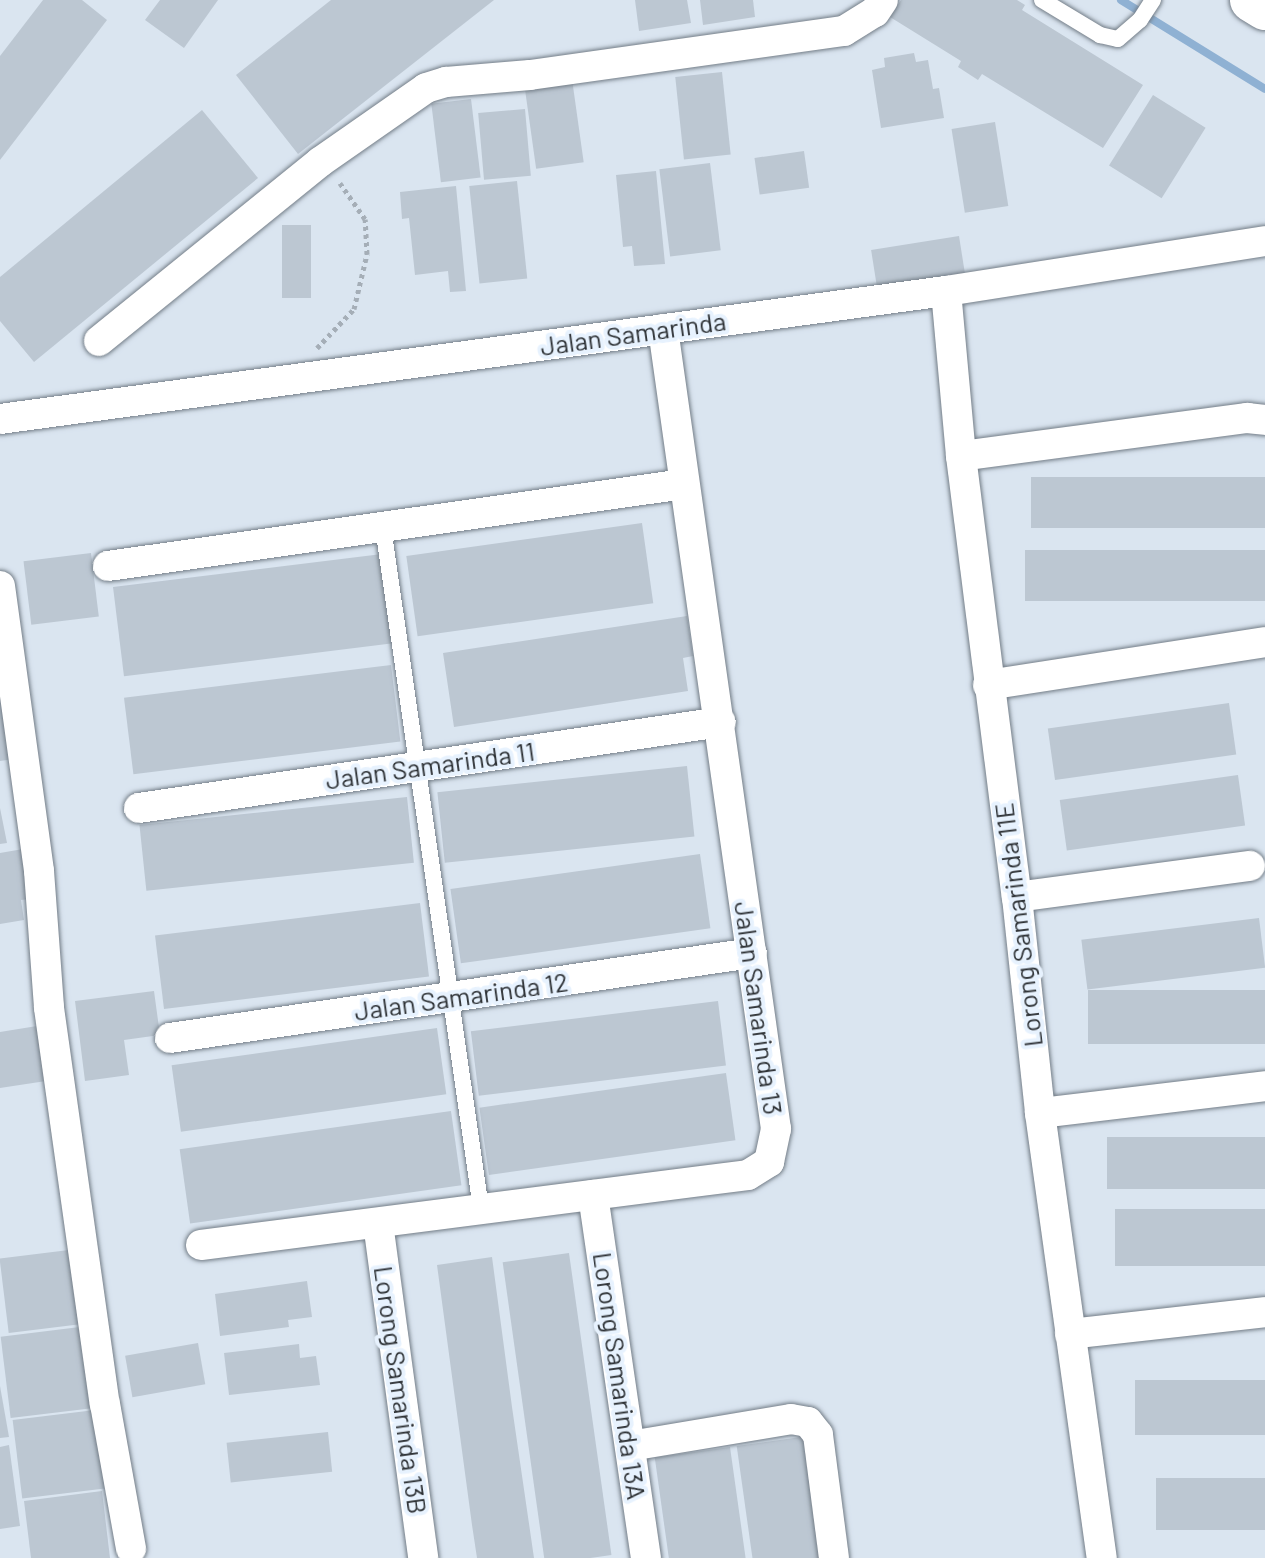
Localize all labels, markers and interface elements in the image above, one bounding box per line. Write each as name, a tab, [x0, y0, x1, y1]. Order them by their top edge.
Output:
street label: Jalan Samarinda	[538, 305, 728, 361]
street label: Jalan Samarinda 11	[323, 735, 537, 795]
street label: Lorong Samarinda 11E	[988, 801, 1048, 1049]
street label: Jalan Samarinda 13	[729, 899, 789, 1117]
street label: Jalan Samarinda 12	[352, 966, 570, 1026]
street label: Lorong Samarinda 13A	[587, 1250, 653, 1502]
street label: Lorong Samarinda 13B	[368, 1264, 434, 1516]

